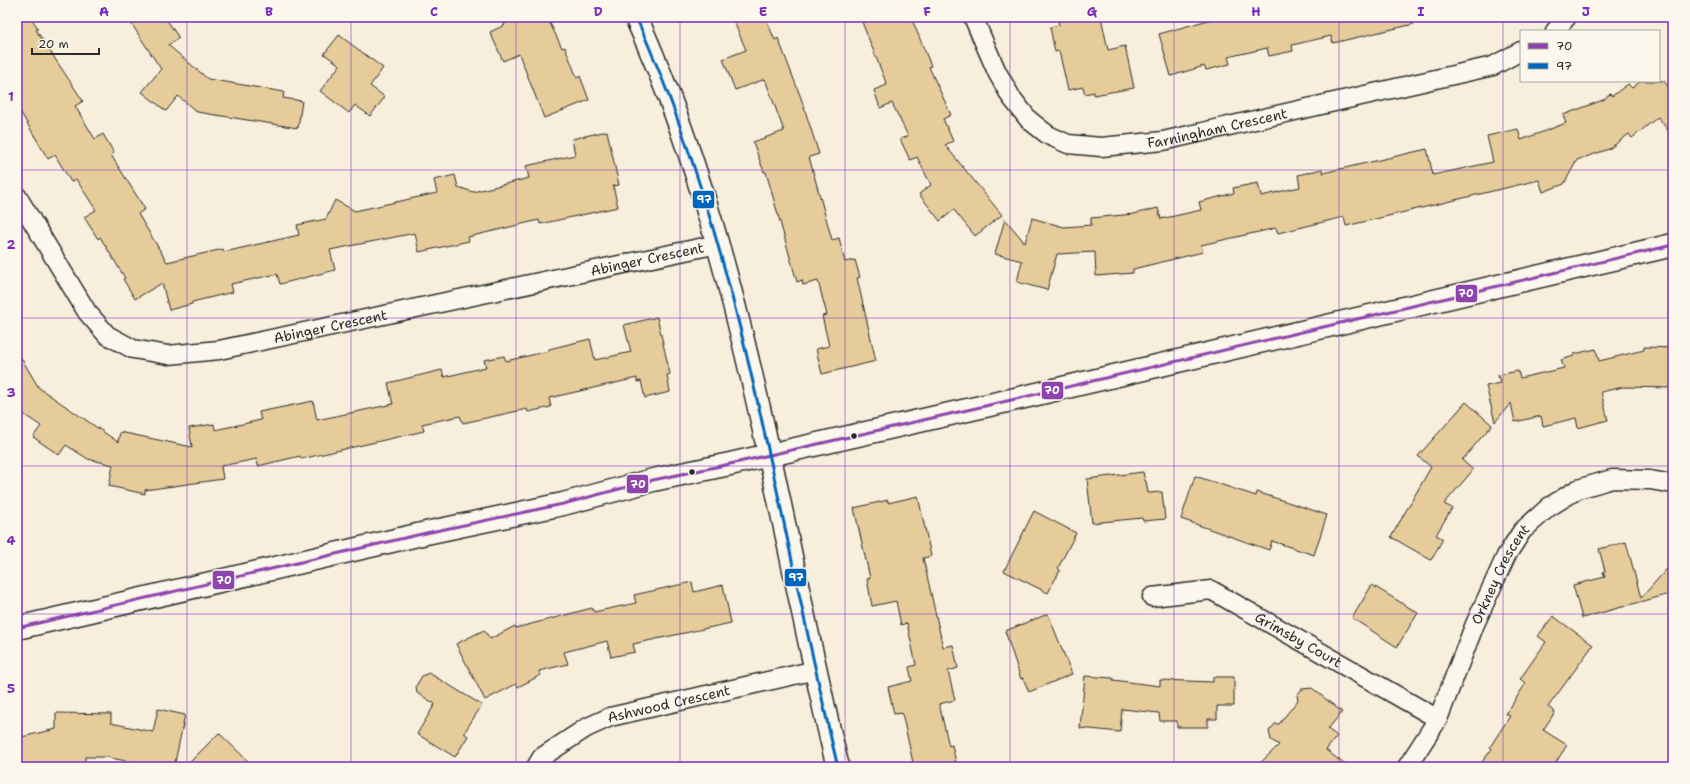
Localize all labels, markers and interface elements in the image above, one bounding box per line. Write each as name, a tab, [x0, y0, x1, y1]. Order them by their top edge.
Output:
text: A	[99, 3, 109, 20]
text: B	[265, 3, 273, 20]
text: C	[430, 3, 438, 20]
text: D	[593, 3, 603, 20]
text: E	[759, 3, 768, 20]
text: F	[923, 3, 931, 20]
text: G	[1087, 3, 1098, 20]
text: H	[1251, 3, 1261, 20]
text: I	[1417, 3, 1425, 20]
text: J	[1582, 3, 1590, 20]
scale bar	[32, 30, 99, 56]
legend	[1520, 30, 1660, 82]
text: 20 m	[38, 36, 69, 52]
text: 70	[1556, 38, 1573, 54]
text: 97	[1556, 58, 1572, 74]
text: 1	[8, 88, 14, 105]
street label: Farningham Crescent	[1146, 104, 1289, 151]
line badge: 97	[692, 190, 715, 209]
text: 97	[696, 192, 712, 207]
text: 2	[6, 236, 16, 253]
street label: Abinger Crescent	[589, 238, 706, 280]
line badge: 70	[1455, 284, 1478, 303]
text: 70	[1458, 286, 1474, 301]
street label: Abinger Crescent	[272, 306, 389, 347]
line badge: 70	[1041, 381, 1064, 400]
text: 70	[1044, 383, 1060, 398]
text: 3	[6, 384, 16, 401]
unlabelled marker	[849, 431, 859, 441]
unlabelled marker	[687, 467, 697, 477]
line badge: 70	[626, 474, 649, 494]
text: 70	[630, 477, 646, 492]
street label: Orkney Crescent	[1467, 520, 1533, 627]
text: 4	[6, 532, 16, 549]
line badge: 97	[784, 568, 807, 587]
line badge: 70	[212, 570, 235, 590]
text: 97	[788, 570, 804, 585]
text: 70	[216, 573, 232, 588]
street label: Grimsby Court	[1252, 608, 1345, 672]
text: 5	[7, 680, 15, 697]
street label: Ashwood Crescent	[606, 681, 732, 726]

